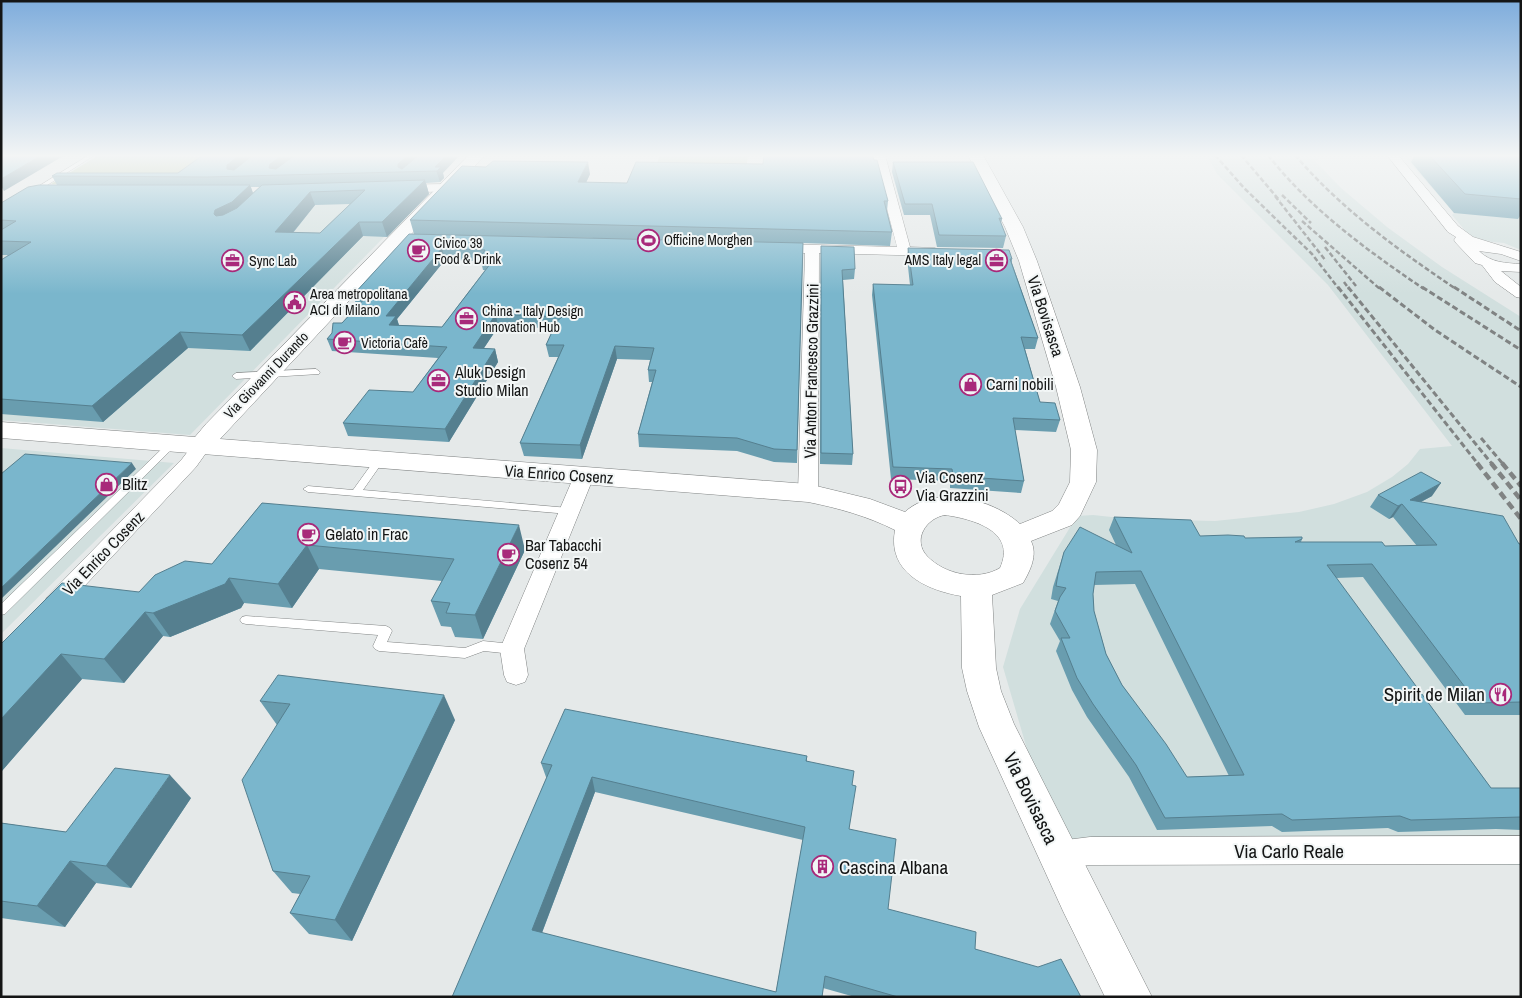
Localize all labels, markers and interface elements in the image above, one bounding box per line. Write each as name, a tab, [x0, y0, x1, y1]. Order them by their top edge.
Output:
sports icon: Officine Morghen	[636, 228, 660, 252]
place label: Officine Morghen	[664, 231, 753, 249]
place label: Civico 39 Food & Drink	[434, 234, 501, 268]
cafe icon: Civico 39 Food & Drink	[406, 239, 430, 263]
office icon: AMS Italy legal	[985, 248, 1009, 272]
office icon: Sync Lab	[221, 249, 245, 273]
place label: AMS Italy legal	[903, 251, 981, 269]
place label: Sync Lab	[249, 252, 297, 270]
street label: Via Bovisasca	[1023, 273, 1070, 360]
street label: Via Anton Francesco Grazzini	[798, 283, 824, 459]
place label: Area metropolitana ACI di Milano	[309, 285, 408, 319]
public building icon: Area metropolitana ACI di Milano	[282, 290, 306, 314]
place label: China - Italy Design Innovation Hub	[482, 302, 583, 336]
office icon: China - Italy Design Innovation Hub	[454, 307, 478, 331]
street label: Via Giovanni Durando	[220, 328, 312, 422]
cafe icon: Victoria Cafè	[333, 331, 357, 355]
place label: Victoria Cafè	[361, 334, 428, 352]
place label: Aluk Design Studio Milan	[454, 361, 529, 401]
office icon: Aluk Design Studio Milan	[427, 369, 451, 393]
shop icon: Carni nobili	[958, 372, 982, 396]
place label: Carni nobili	[986, 373, 1054, 395]
street label: Via Enrico Cosenz	[504, 459, 615, 489]
place label: Via Cosenz Via Grazzini	[916, 466, 989, 506]
shop icon: Blitz	[94, 472, 118, 496]
place label: Blitz	[122, 473, 148, 495]
bus stop icon: Via Cosenz Via Grazzini	[888, 474, 912, 498]
street label: Via Enrico Cosenz	[57, 506, 149, 600]
cafe icon: Gelato in Frac	[297, 522, 321, 546]
place label: Gelato in Frac	[325, 523, 409, 545]
place label: Bar Tabacchi Cosenz 54	[525, 534, 602, 574]
cafe icon: Bar Tabacchi Cosenz 54	[497, 542, 521, 566]
place label: Spirit de Milan	[1384, 681, 1485, 707]
restaurant icon: Spirit de Milan	[1489, 682, 1513, 706]
street label: Via Bovisasca	[998, 748, 1065, 849]
street label: Via Carlo Reale	[1234, 838, 1344, 864]
place label: Cascina Albana	[839, 854, 948, 880]
building icon: Cascina Albana	[811, 855, 835, 879]

